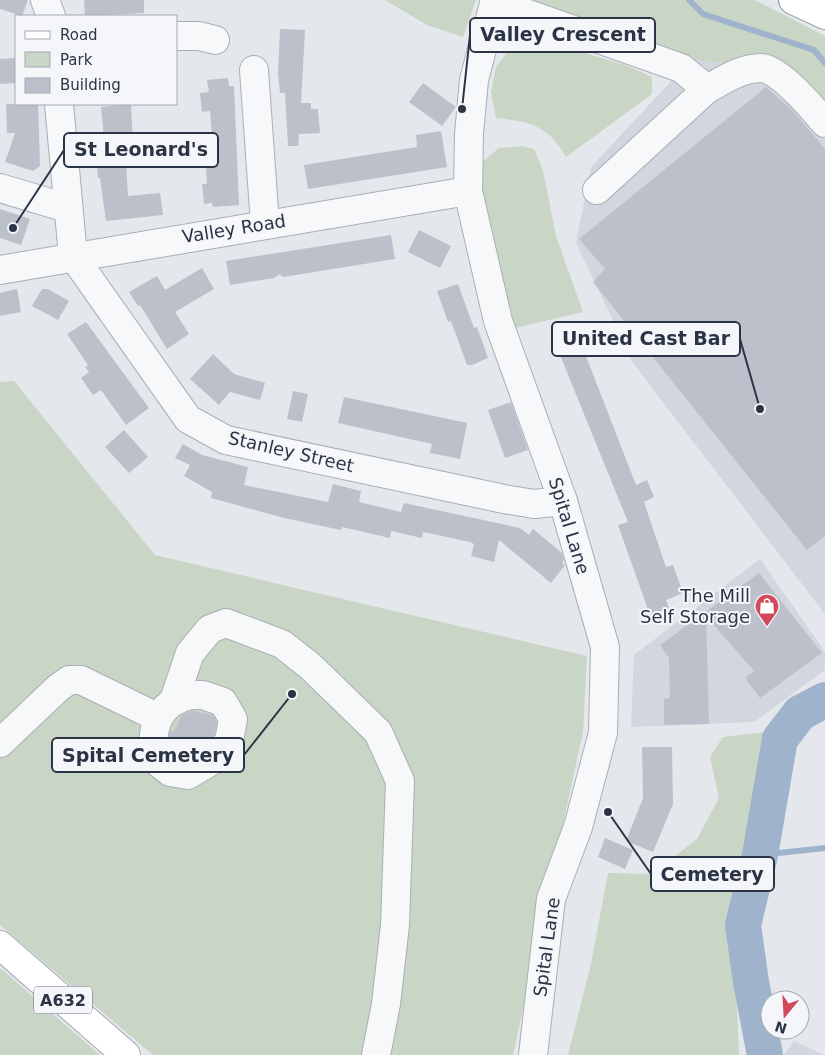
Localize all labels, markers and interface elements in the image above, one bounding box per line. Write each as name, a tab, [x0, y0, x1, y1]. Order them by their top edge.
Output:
legend	[15, 15, 178, 105]
callout: Valley Crescent	[470, 18, 655, 52]
text: Valley Crescent	[480, 23, 646, 45]
text: Road	[60, 26, 98, 44]
text: Park	[60, 51, 93, 69]
text: Building	[60, 76, 121, 94]
callout: St Leonard's	[64, 133, 218, 167]
text: St Leonard's	[74, 138, 208, 160]
street label: Valley Road	[181, 210, 287, 247]
callout: United Cast Bar	[552, 322, 740, 356]
text: United Cast Bar	[562, 327, 731, 349]
street label: Stanley Street	[226, 427, 356, 476]
street label: Spital Lane	[545, 475, 594, 577]
place label: The Mill Self Storage	[640, 585, 750, 627]
shop icon: The Mill Self Storage	[754, 593, 780, 627]
callout: Spital Cemetery	[52, 738, 244, 772]
text: Spital Cemetery	[62, 744, 235, 766]
callout: Cemetery	[651, 857, 774, 891]
text: Cemetery	[660, 863, 764, 885]
street label: Spital Lane	[529, 896, 564, 998]
road number: A632	[34, 986, 92, 1014]
north arrow	[760, 990, 810, 1040]
text: N	[773, 1018, 789, 1037]

